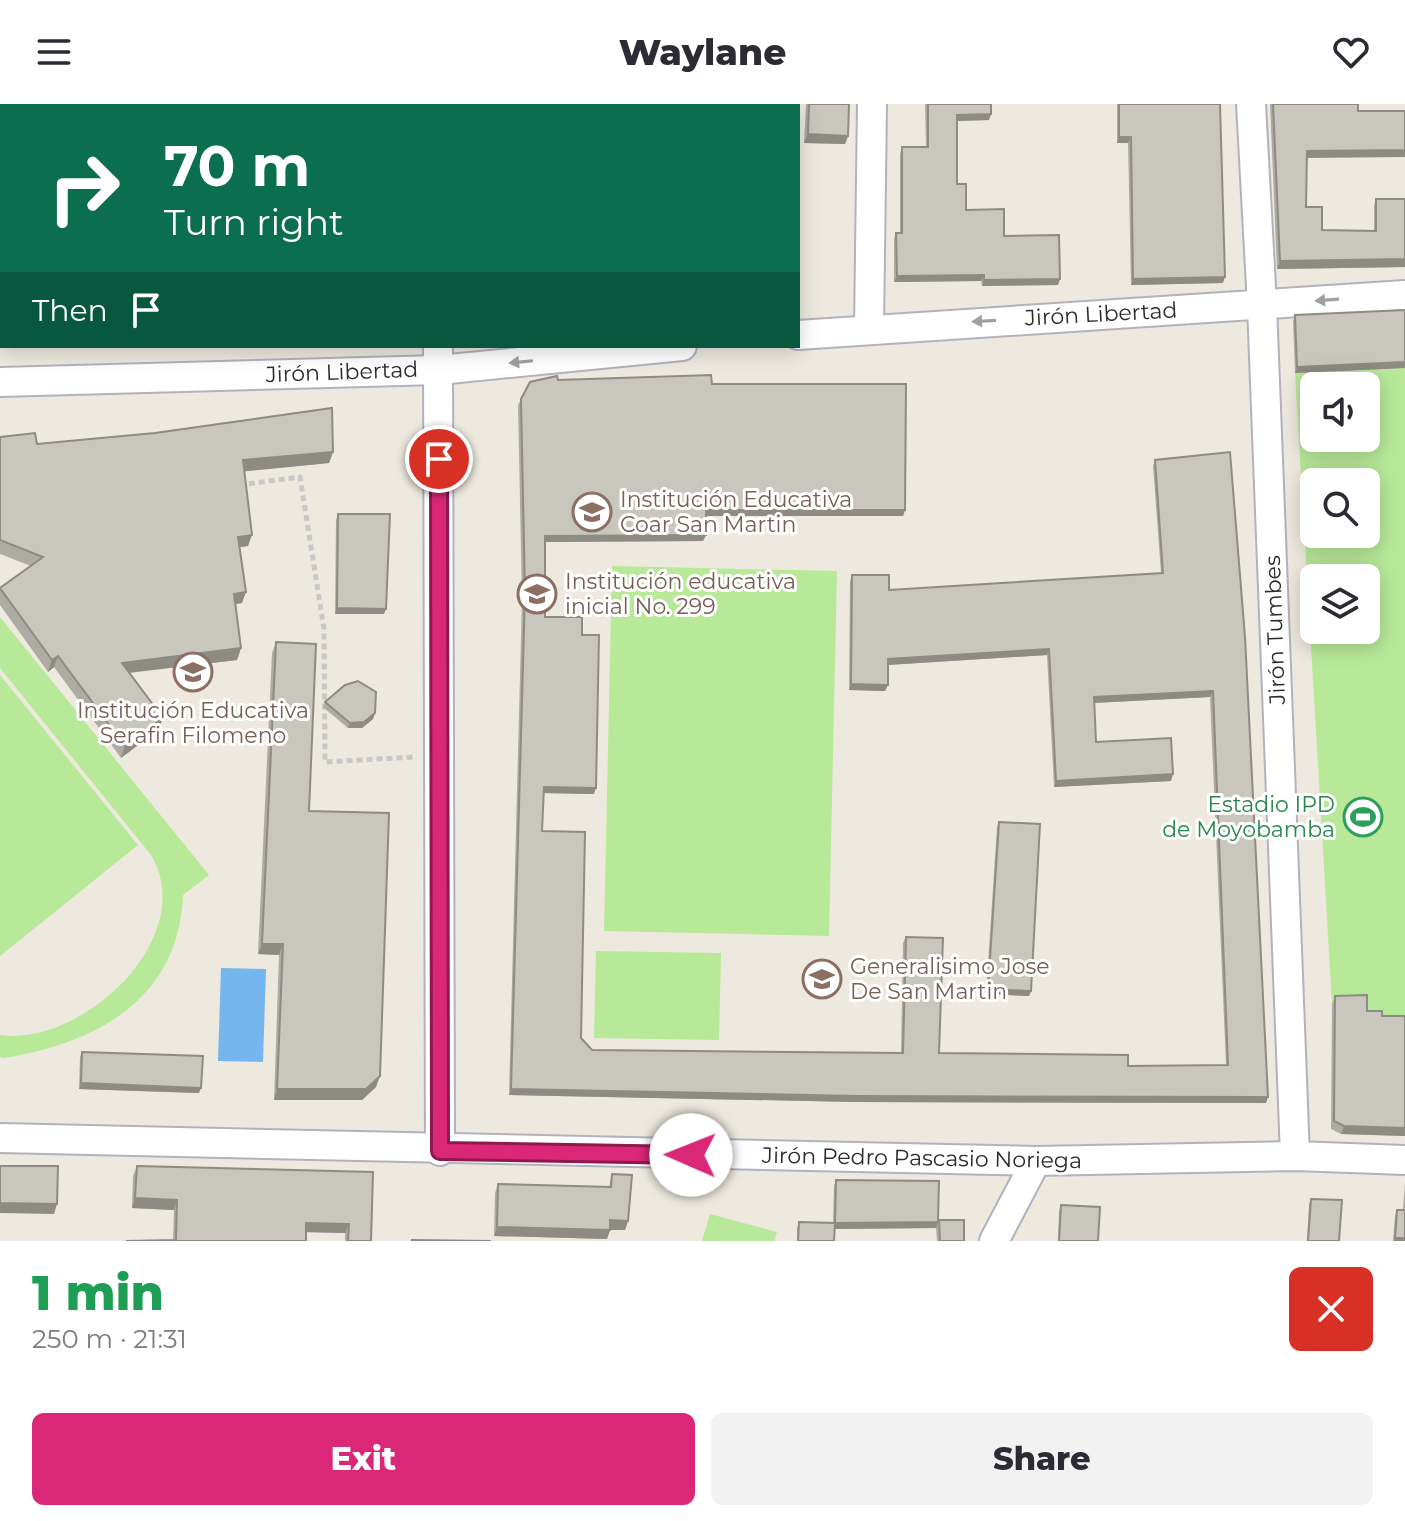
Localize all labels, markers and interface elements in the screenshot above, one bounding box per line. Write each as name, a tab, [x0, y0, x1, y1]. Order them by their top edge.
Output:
icon: menu	[32, 30, 76, 74]
text: Waylane	[619, 30, 786, 74]
icon: heart	[1329, 30, 1373, 74]
text: 70 m	[164, 132, 310, 200]
icon: right	[32, 136, 136, 240]
text: Turn right	[164, 200, 344, 244]
icon: arrive	[124, 288, 168, 332]
text: Then	[32, 292, 108, 329]
one-way arrow	[1314, 294, 1339, 307]
street label: Jirón Libertad	[1023, 297, 1178, 332]
one-way arrow	[971, 315, 996, 328]
one-way arrow	[508, 355, 533, 368]
street label: Jirón Libertad	[264, 356, 419, 388]
map controls	[1300, 372, 1380, 644]
button: sound	[1300, 372, 1380, 452]
pin	[405, 425, 473, 493]
icon: arrive	[417, 437, 461, 481]
button: search	[1300, 468, 1380, 548]
place label: Institución Educativa Coar San Martin	[620, 486, 852, 538]
school or university icon: Institución Educativa Coar San Martin	[571, 491, 613, 533]
street label: Jirón Tumbes	[1259, 555, 1291, 706]
button: layers	[1300, 564, 1380, 644]
place label: Institución educativa inicial No. 299	[565, 568, 796, 620]
school or university icon: Institución educativa inicial No. 299	[516, 573, 558, 615]
school or university icon: Institución Educativa Serafin Filomeno	[172, 651, 214, 693]
place label: Institución Educativa Serafin Filomeno	[77, 697, 309, 749]
place label: Estadio IPD de Moyobamba	[1162, 791, 1335, 843]
sports icon: Estadio IPD de Moyobamba	[1342, 796, 1384, 838]
place label: Generalisimo Jose De San Martin	[850, 953, 1050, 1005]
school or university icon: Generalisimo Jose De San Martin	[801, 958, 843, 1000]
position arrow	[649, 1113, 733, 1197]
street label: Jirón Pedro Pascasio Noriega	[761, 1142, 1082, 1174]
text: 1 min	[32, 1264, 164, 1322]
button: close	[1289, 1267, 1373, 1351]
text: 250 m · 21:31	[32, 1323, 187, 1355]
button: Exit	[32, 1413, 695, 1505]
button: Share	[711, 1413, 1373, 1505]

